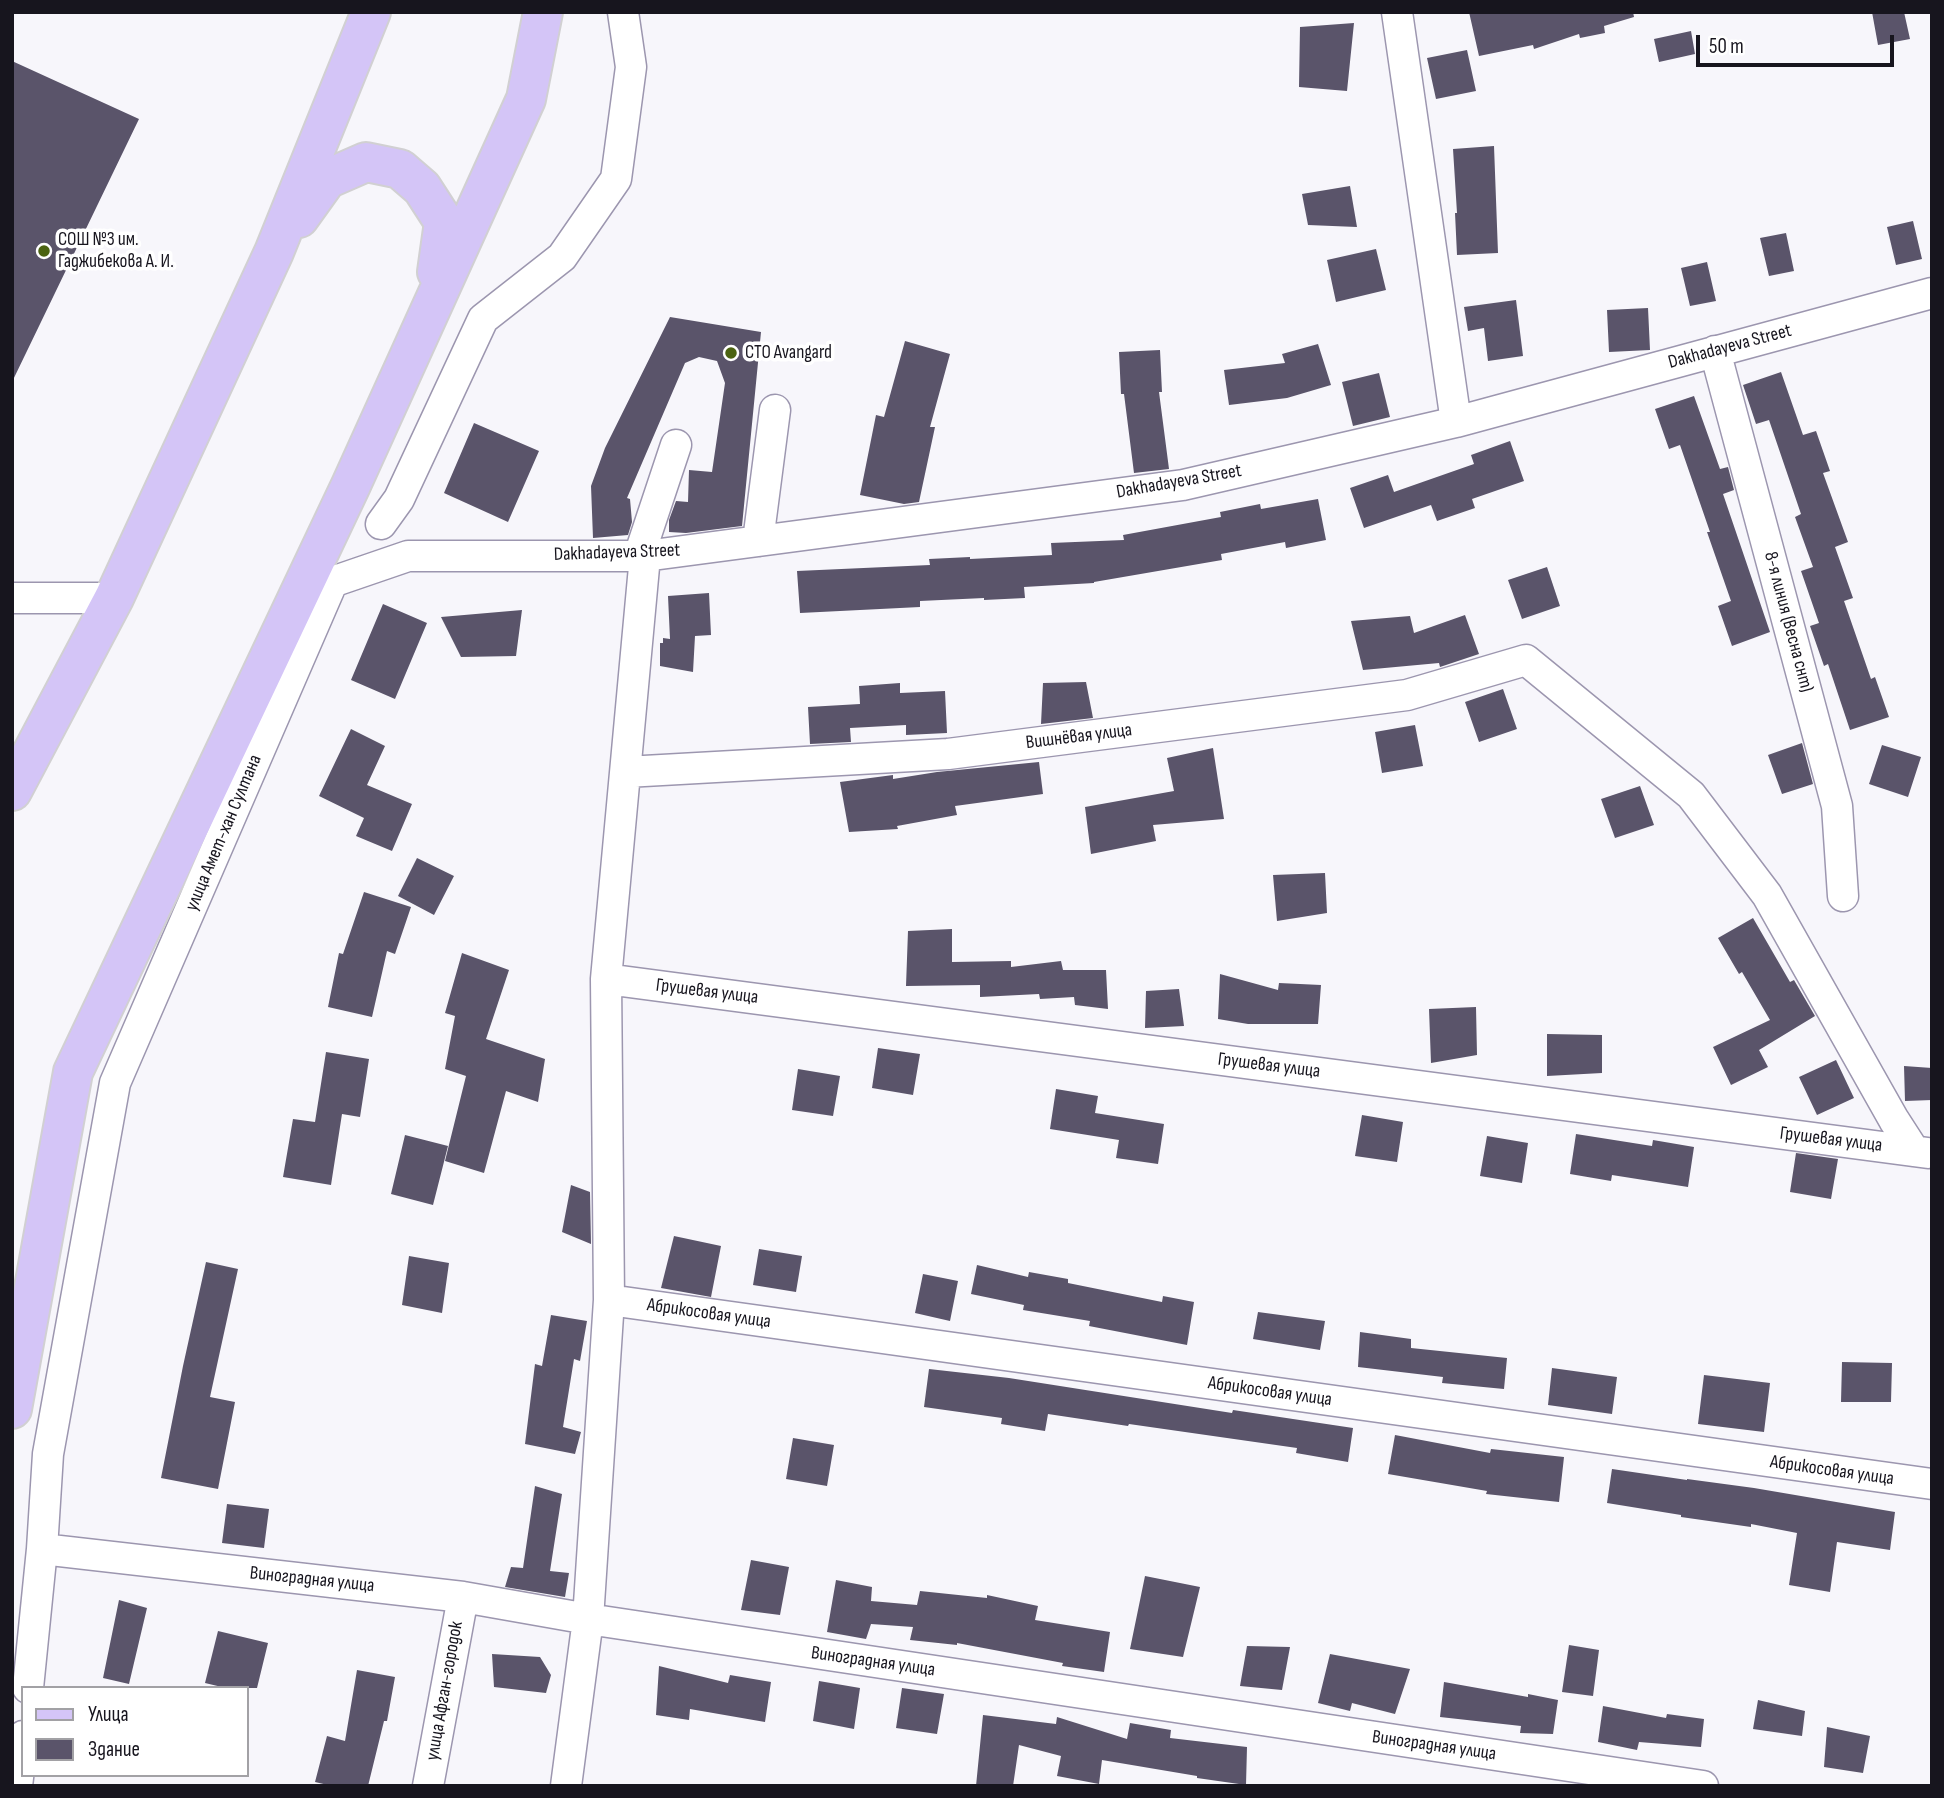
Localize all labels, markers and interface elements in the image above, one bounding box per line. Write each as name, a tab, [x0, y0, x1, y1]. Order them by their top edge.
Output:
scale bar	[1699, 21, 1897, 65]
text: 50 m	[1709, 34, 1744, 59]
place label: СОШ №3 им. Гаджибекова А. И.	[58, 229, 174, 273]
marker: СОШ №3 им. Гаджибекова А. И.	[36, 243, 52, 259]
street label: Dakhadayeva Street	[1666, 320, 1794, 374]
place label: СТО Avangard	[745, 342, 832, 364]
marker: СТО Avangard	[723, 345, 739, 361]
street label: Dakhadayeva Street	[1115, 460, 1243, 504]
street label: Dakhadayeva Street	[553, 539, 681, 567]
street label: 8-я линия (Весна снт)	[1758, 549, 1818, 695]
street label: Вишнёвая улица	[1025, 719, 1133, 755]
street label: улица Амет-хан Султана	[181, 752, 267, 914]
street label: Грушевая улица	[655, 974, 759, 1010]
street label: Грушевая улица	[1217, 1048, 1321, 1084]
street label: Грушевая улица	[1779, 1122, 1883, 1158]
street label: Абрикосовая улица	[646, 1294, 772, 1334]
street label: Абрикосовая улица	[1207, 1372, 1333, 1412]
street label: Абрикосовая улица	[1769, 1451, 1895, 1491]
street label: Виноградная улица	[249, 1562, 375, 1598]
street label: улица Афган-городок	[422, 1620, 468, 1762]
street label: Виноградная улица	[809, 1642, 937, 1682]
legend	[21, 1686, 248, 1777]
text: Улица	[88, 1702, 129, 1727]
street label: Виноградная улица	[1370, 1726, 1498, 1766]
text: Здание	[88, 1737, 140, 1762]

